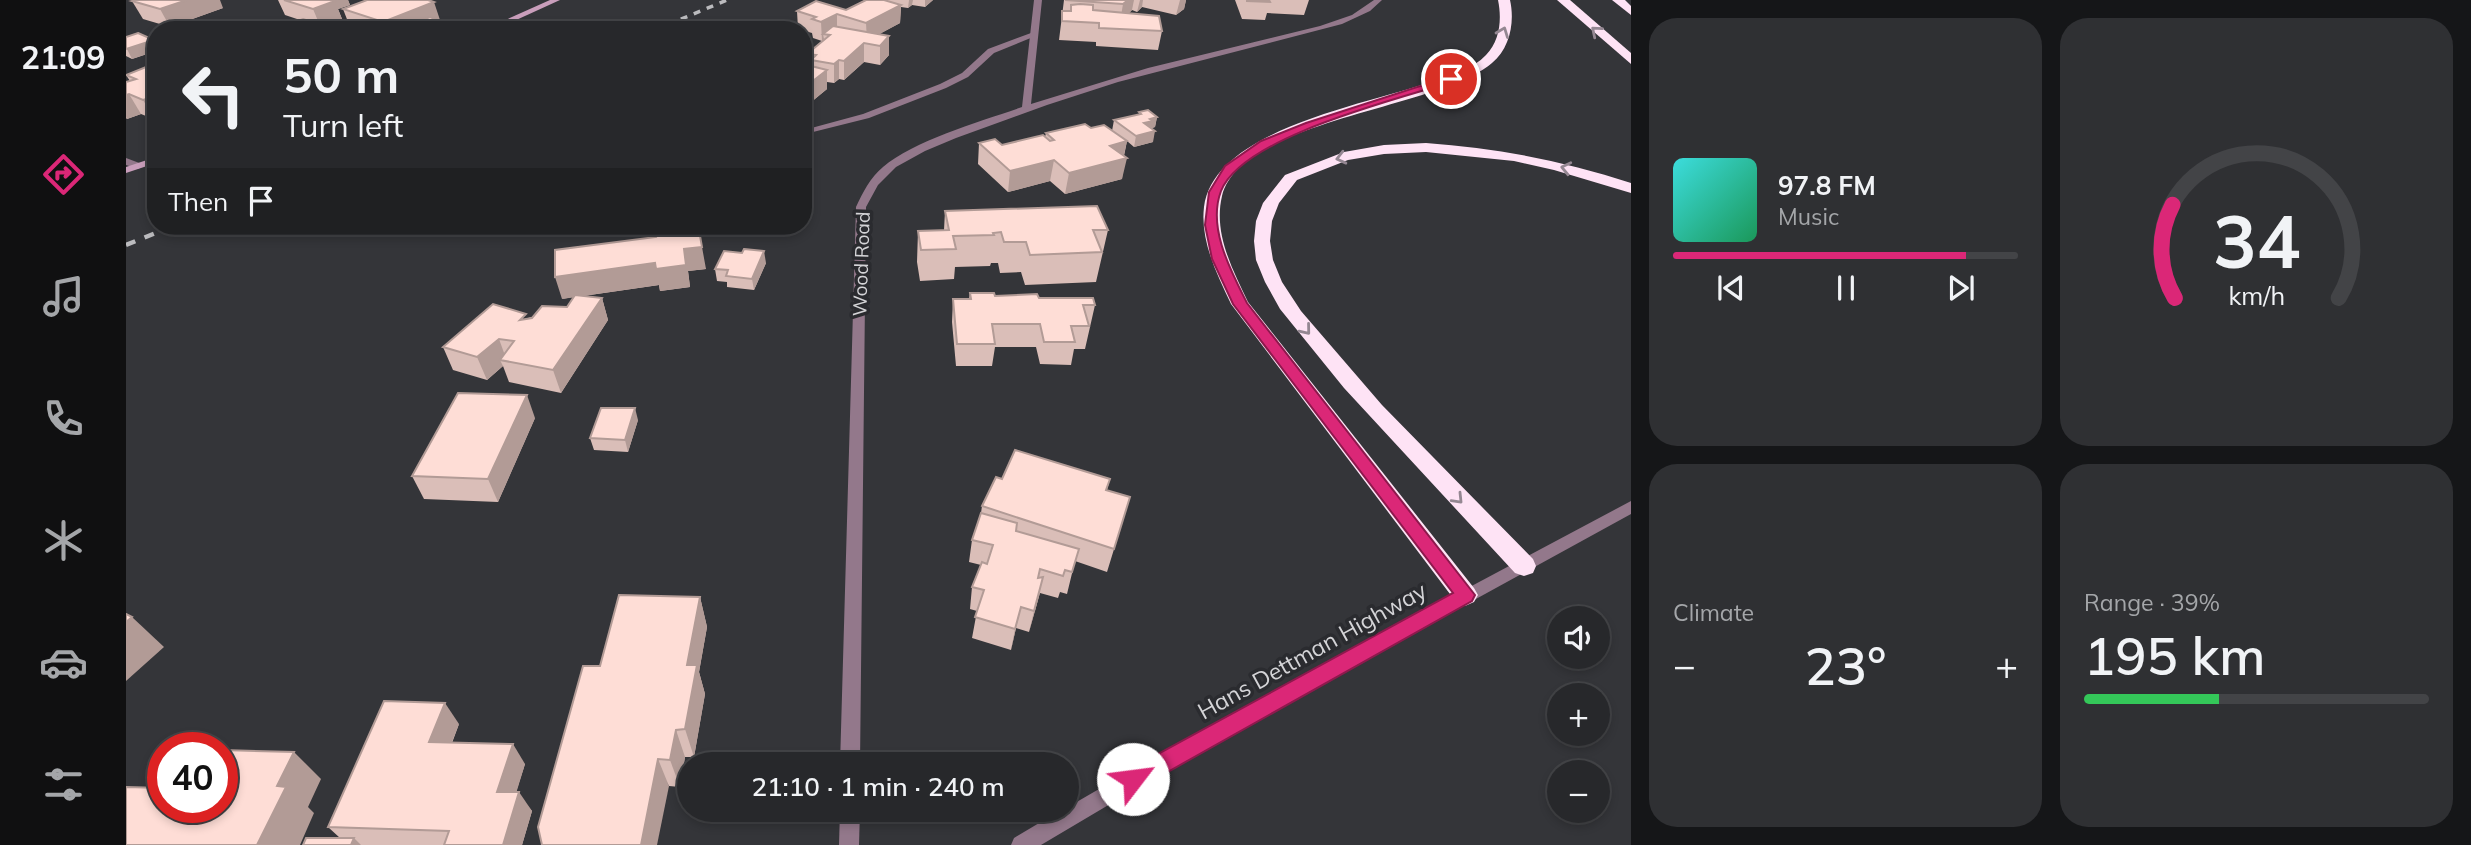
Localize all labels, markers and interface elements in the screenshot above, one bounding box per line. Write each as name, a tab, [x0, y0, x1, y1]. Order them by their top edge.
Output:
one-way arrow	[1494, 27, 1508, 39]
one-way arrow	[1591, 27, 1604, 39]
text: 21:09	[21, 37, 105, 77]
text: 50 m	[283, 44, 399, 105]
icon: left	[168, 49, 259, 140]
pin	[1421, 49, 1481, 109]
icon: arrive	[1432, 60, 1470, 98]
text: Turn left	[283, 105, 403, 145]
icon: directions	[39, 150, 88, 199]
one-way arrow	[1335, 150, 1347, 164]
one-way arrow	[1560, 162, 1572, 176]
text: 97.8 FM	[1778, 169, 1876, 202]
icon: arrive	[242, 182, 280, 220]
text: Then	[168, 185, 228, 218]
text: 34	[2213, 196, 2300, 287]
text: Music	[1778, 202, 1839, 231]
street label: Wood Road	[847, 211, 875, 317]
icon: previous	[1712, 269, 1750, 307]
icon: pause	[1827, 269, 1865, 307]
icon: next	[1942, 269, 1980, 307]
icon: music	[39, 272, 88, 321]
text: km/h	[2228, 280, 2285, 311]
one-way arrow	[1298, 321, 1310, 334]
icon: phone	[39, 394, 88, 443]
one-way arrow	[1450, 490, 1463, 503]
icon: climate	[39, 516, 88, 565]
street label: Hans Dettman Highway	[1192, 576, 1431, 726]
text: Range · 39%	[2084, 588, 2220, 617]
text: Climate	[1673, 598, 1754, 627]
map controls	[1547, 606, 1610, 823]
button: sound	[1547, 606, 1610, 669]
text: 195 km	[2084, 623, 2265, 688]
text: 23°	[1805, 633, 1886, 698]
icon: car	[39, 638, 88, 687]
text: −	[1673, 641, 1696, 689]
text: +	[1995, 641, 2018, 689]
button: +	[1547, 683, 1610, 746]
speed limit sign: 40	[147, 732, 238, 823]
position arrow	[1096, 742, 1170, 816]
icon: filters	[39, 760, 88, 809]
button: −	[1547, 760, 1610, 823]
text: 21:10 · 1 min · 240 m	[751, 770, 1005, 803]

